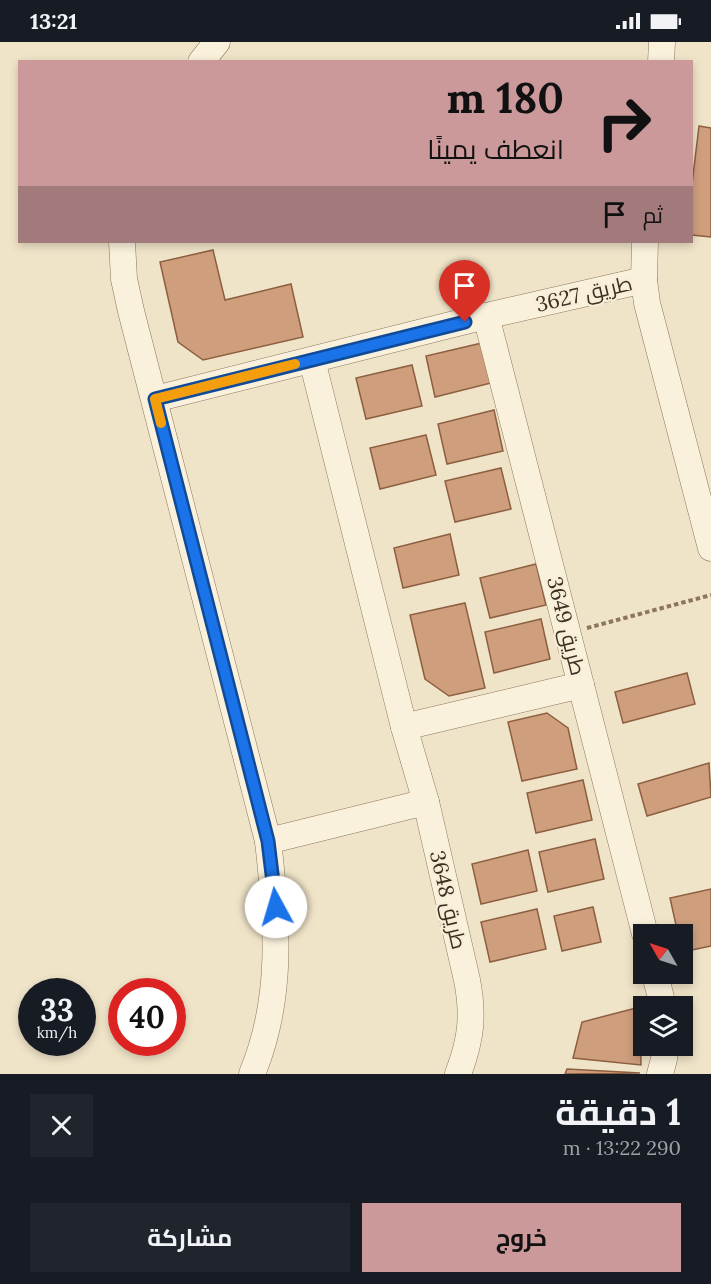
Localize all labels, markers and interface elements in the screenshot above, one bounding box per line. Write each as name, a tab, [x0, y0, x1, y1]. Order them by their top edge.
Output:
text: 13:21	[30, 7, 77, 35]
text: 180 m	[447, 71, 564, 125]
icon: right	[585, 84, 663, 162]
text: انعطف يمينًا	[427, 132, 564, 166]
icon: arrive	[598, 198, 631, 231]
text: ثم	[643, 201, 663, 229]
pin	[439, 260, 490, 322]
icon: arrive	[448, 269, 481, 302]
street label: طريق 3627	[533, 269, 635, 318]
street label: طريق 3649	[541, 574, 592, 678]
street label: طريق 3648	[424, 848, 473, 952]
position arrow	[244, 875, 308, 939]
north arrow	[633, 924, 693, 984]
map controls	[633, 924, 693, 1056]
speed limit sign: 40	[108, 978, 186, 1056]
text: 33	[40, 991, 74, 1029]
button: layers	[633, 996, 693, 1056]
text: km/h	[37, 1023, 77, 1042]
text: 1 دقيقة	[555, 1089, 681, 1135]
button: close	[30, 1094, 93, 1157]
text: 290 m · 13:22	[563, 1135, 681, 1160]
button: مشاركة	[30, 1203, 350, 1272]
button: خروج	[362, 1203, 681, 1272]

